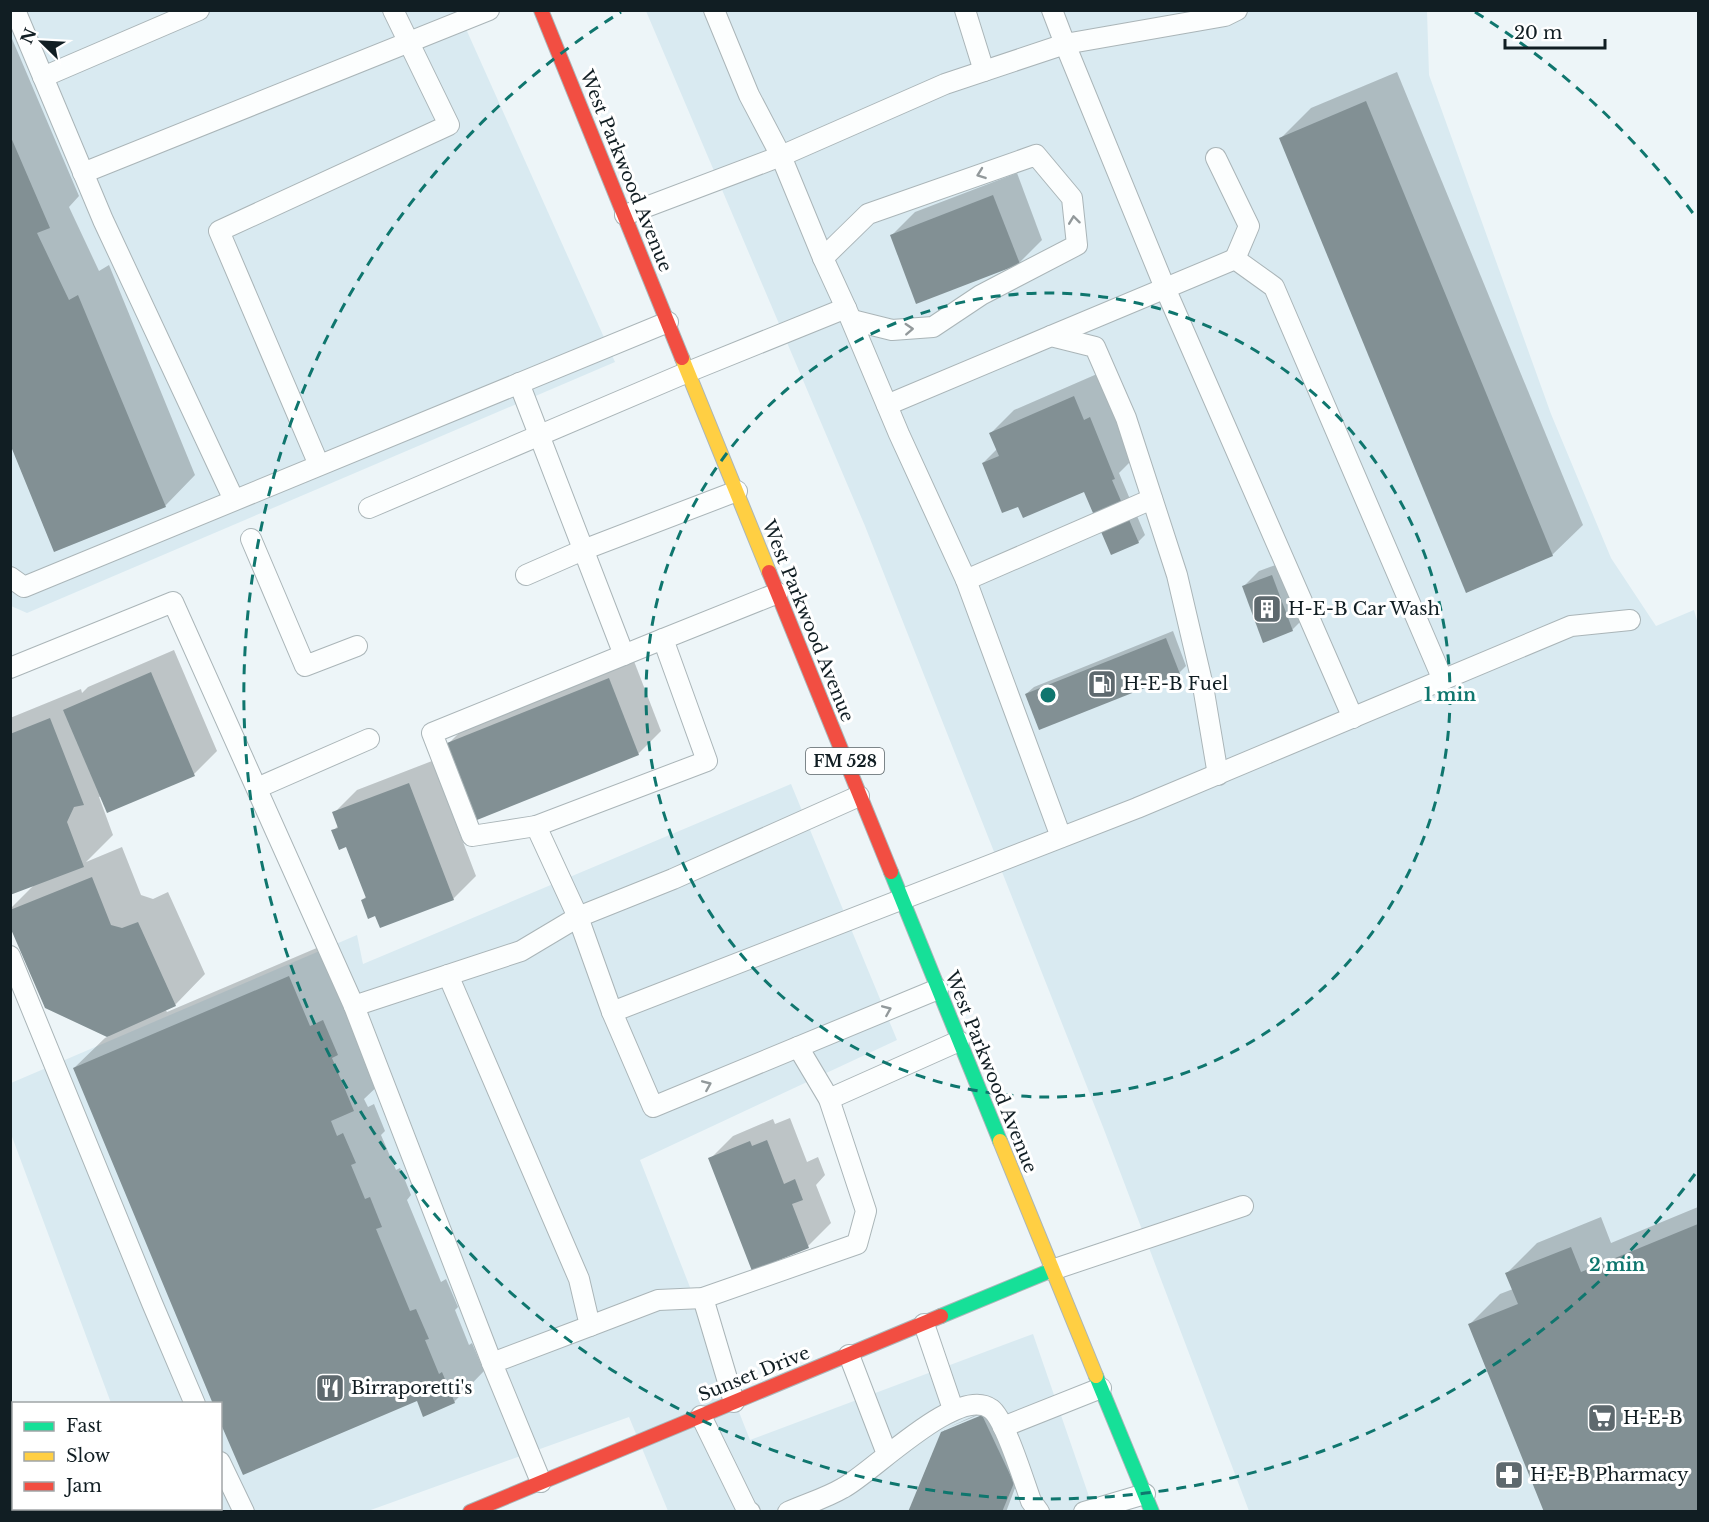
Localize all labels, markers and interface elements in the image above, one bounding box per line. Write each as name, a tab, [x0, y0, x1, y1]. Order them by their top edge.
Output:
north arrow	[12, 12, 72, 72]
scale bar	[1505, 12, 1606, 50]
text: 20 m	[1514, 22, 1562, 44]
text: N	[16, 25, 40, 47]
street label: West Parkwood Avenue	[575, 66, 677, 275]
one-way arrow	[976, 167, 987, 180]
one-way arrow	[1069, 215, 1081, 224]
one-way arrow	[905, 322, 914, 335]
street label: West Parkwood Avenue	[757, 516, 859, 725]
building icon: H-E-B Car Wash	[1251, 593, 1283, 625]
place label: H-E-B Car Wash	[1288, 598, 1440, 620]
fuel station icon: H-E-B Fuel	[1086, 668, 1118, 700]
place label: H-E-B Fuel	[1123, 673, 1228, 695]
text: 1 min	[1424, 684, 1476, 706]
centre of rings	[1038, 685, 1058, 705]
road number: FM 528	[806, 748, 884, 774]
street label: West Parkwood Avenue	[940, 967, 1042, 1176]
one-way arrow	[881, 1005, 892, 1017]
one-way arrow	[701, 1080, 712, 1092]
text: 2 min	[1589, 1254, 1645, 1276]
street label: Sunset Drive	[695, 1342, 813, 1406]
restaurant icon: Birraporetti's	[314, 1372, 346, 1404]
place label: Birraporetti's	[351, 1377, 472, 1399]
legend	[12, 1402, 222, 1510]
supermarket icon: H-E-B	[1586, 1402, 1618, 1434]
place label: H-E-B	[1623, 1407, 1683, 1429]
text: Fast	[66, 1415, 103, 1437]
text: Slow	[66, 1445, 111, 1467]
pharmacy icon: H-E-B Pharmacy	[1493, 1459, 1525, 1491]
place label: H-E-B Pharmacy	[1530, 1464, 1689, 1486]
text: Jam	[64, 1475, 102, 1497]

